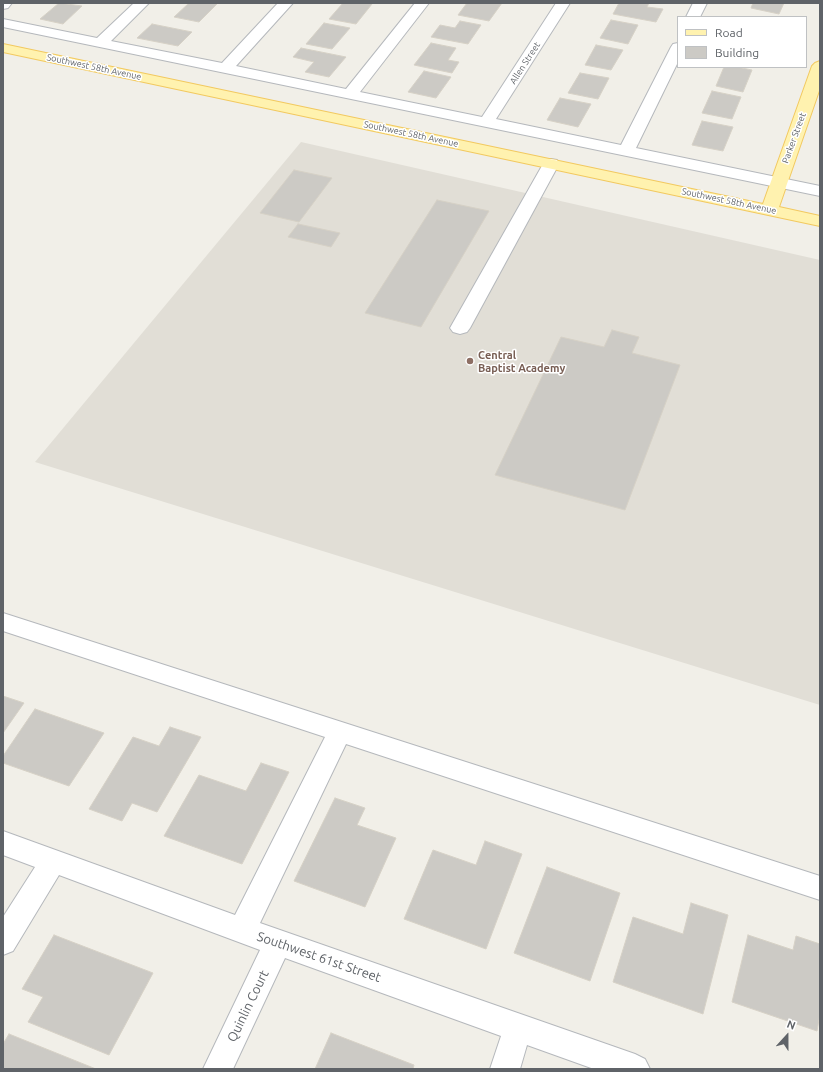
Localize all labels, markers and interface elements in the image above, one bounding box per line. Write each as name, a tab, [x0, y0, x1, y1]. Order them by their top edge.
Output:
legend	[677, 16, 807, 68]
text: Road	[715, 26, 743, 39]
street label: Allen Street	[507, 40, 543, 86]
text: Building	[715, 46, 759, 59]
street label: Southwest 58th Avenue	[46, 52, 142, 82]
street label: Parker Street	[780, 111, 808, 165]
street label: Southwest 58th Avenue	[363, 119, 459, 149]
street label: Southwest 58th Avenue	[681, 186, 777, 216]
place label: Central Baptist Academy	[478, 348, 565, 374]
marker: Central Baptist Academy	[465, 356, 475, 366]
street label: Southwest 61st Street	[255, 928, 383, 986]
street label: Quinlin Court	[224, 967, 272, 1045]
north arrow	[767, 1016, 807, 1056]
text: N	[785, 1018, 797, 1032]

